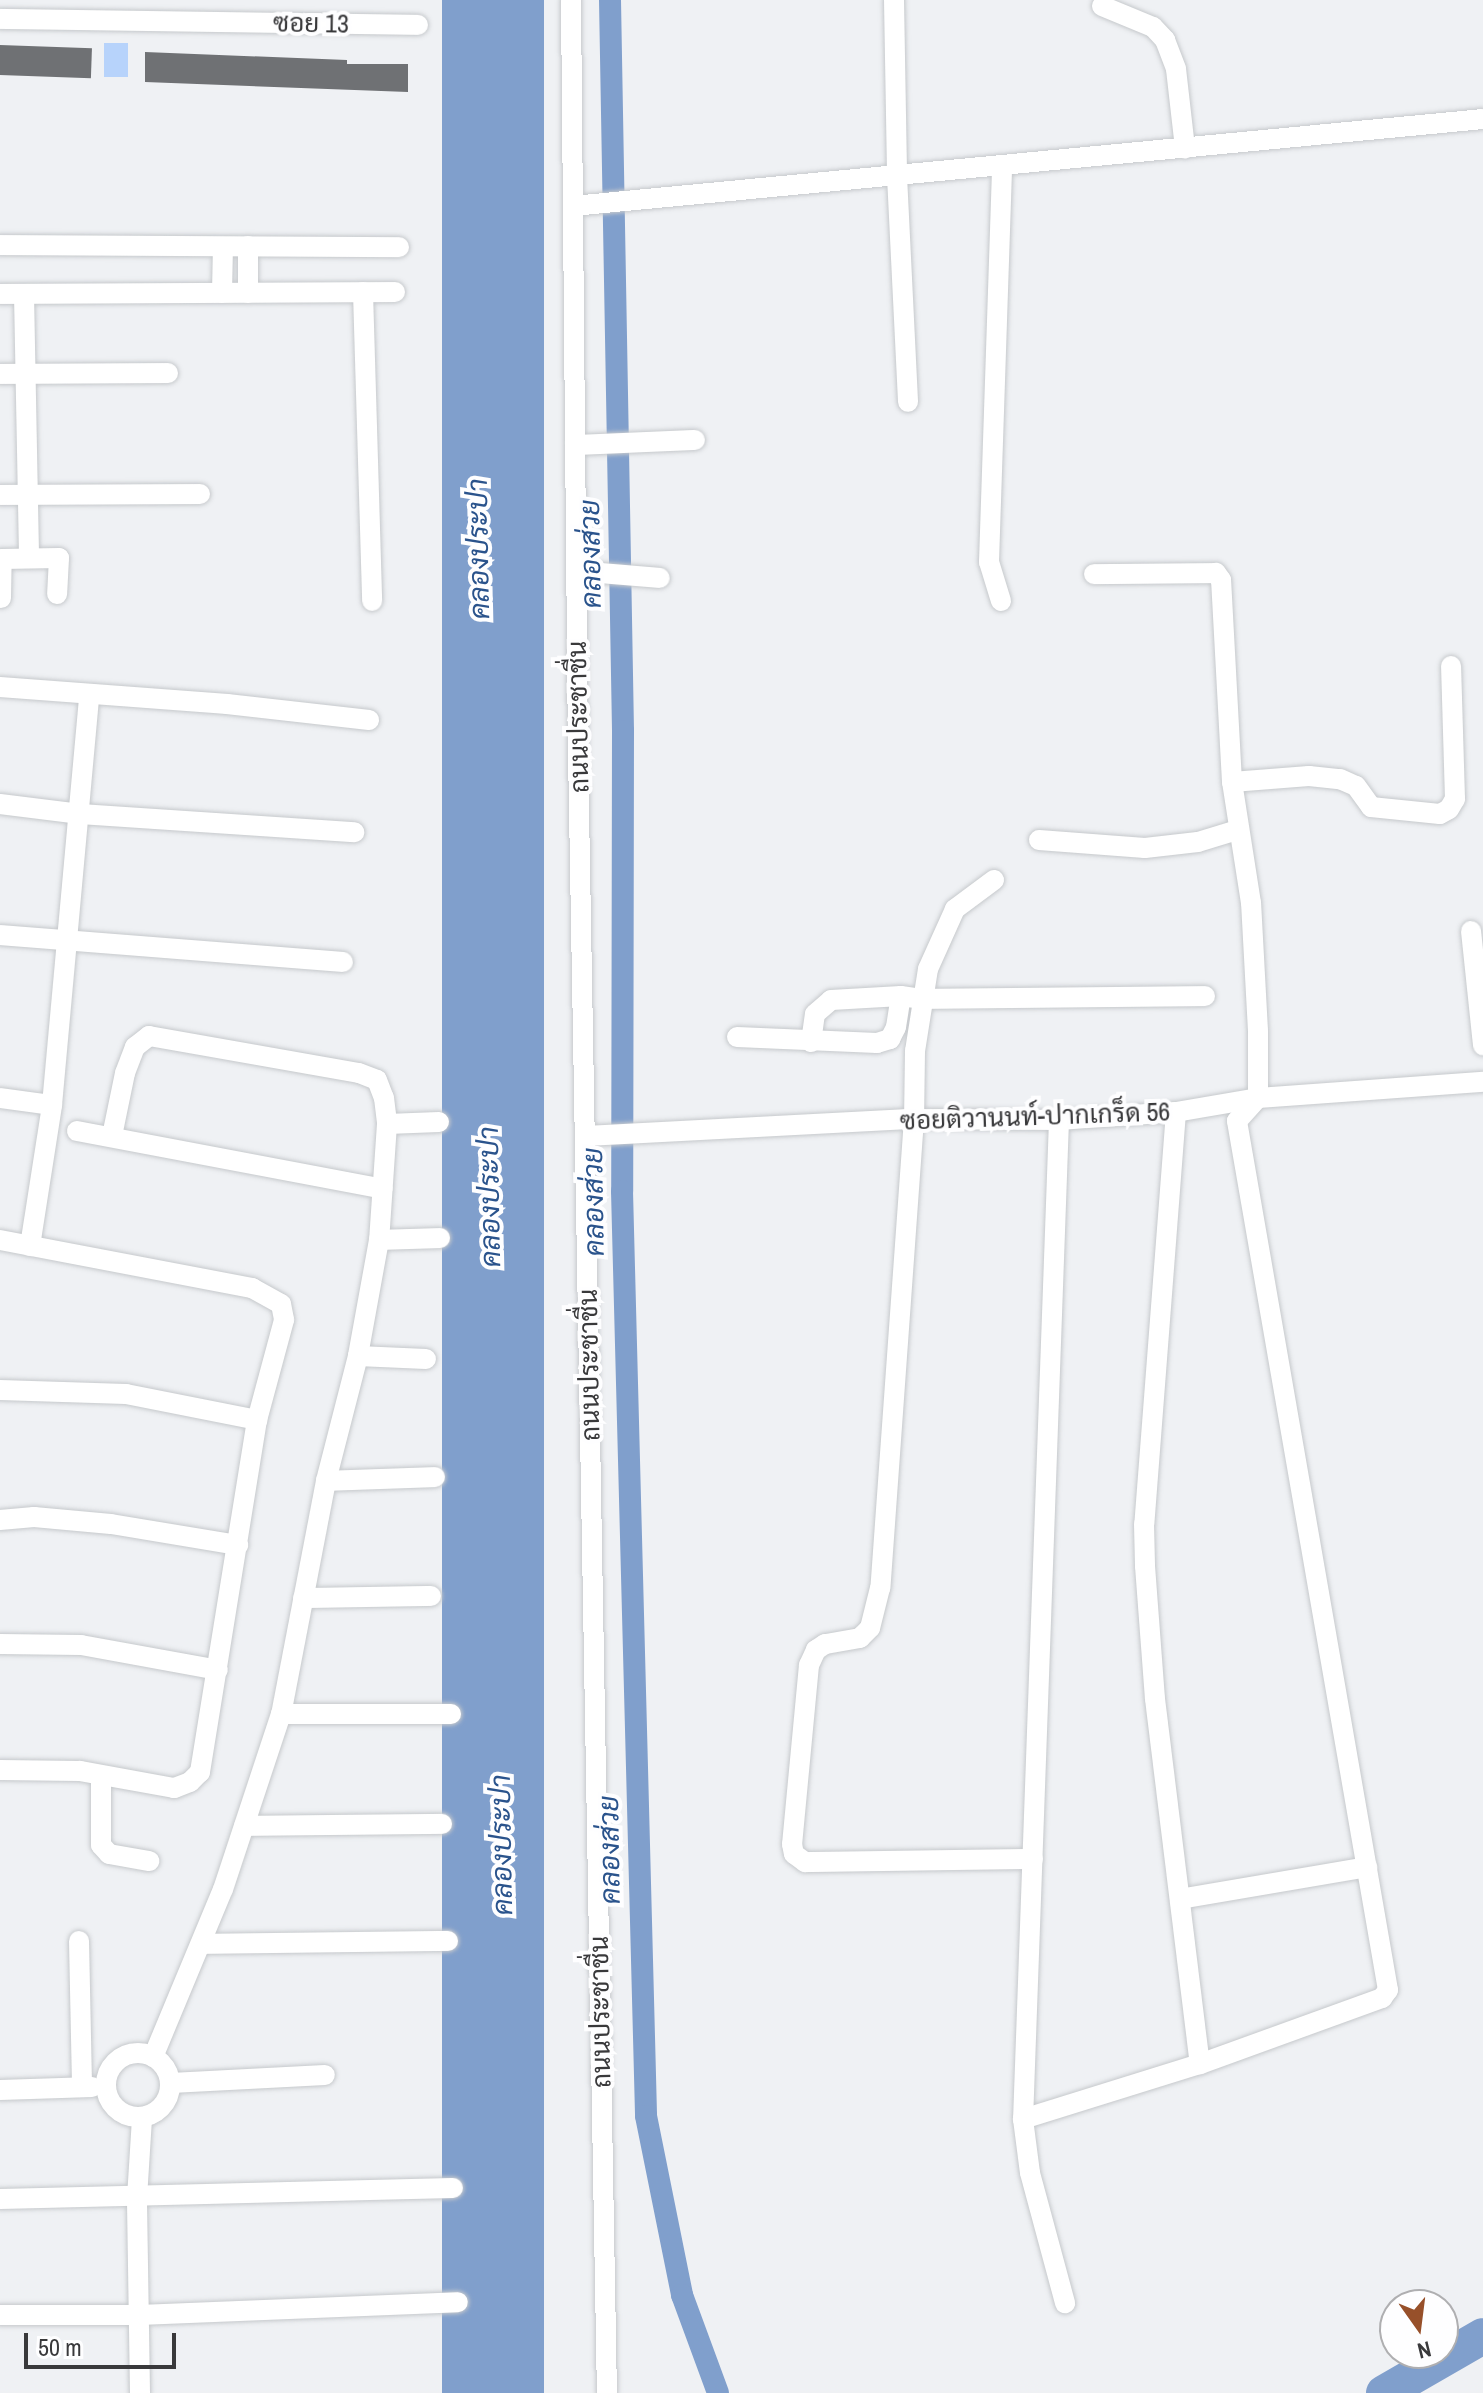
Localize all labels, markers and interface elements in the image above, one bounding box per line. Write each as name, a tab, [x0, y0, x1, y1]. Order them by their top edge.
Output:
street label: ซอย 13	[273, 7, 349, 39]
water label: คลองประปา	[460, 478, 496, 620]
water label: คลองส่วย	[572, 499, 608, 609]
street label: ถนนประชาชื่น	[561, 641, 595, 793]
street label: ซอยติวานนท์-ปากเกร็ด 56	[899, 1096, 1171, 1136]
water label: คลองประปา	[471, 1126, 507, 1268]
water label: คลองส่วย	[575, 1147, 611, 1257]
street label: ถนนประชาชื่น	[572, 1289, 606, 1441]
water label: คลองประปา	[483, 1774, 519, 1916]
water label: คลองส่วย	[591, 1795, 627, 1905]
street label: ถนนประชาชื่น	[583, 1936, 617, 2088]
north arrow	[1379, 2289, 1459, 2369]
scale bar	[28, 2317, 180, 2367]
text: 50 m	[38, 2331, 82, 2363]
text: N	[1414, 2334, 1434, 2366]

